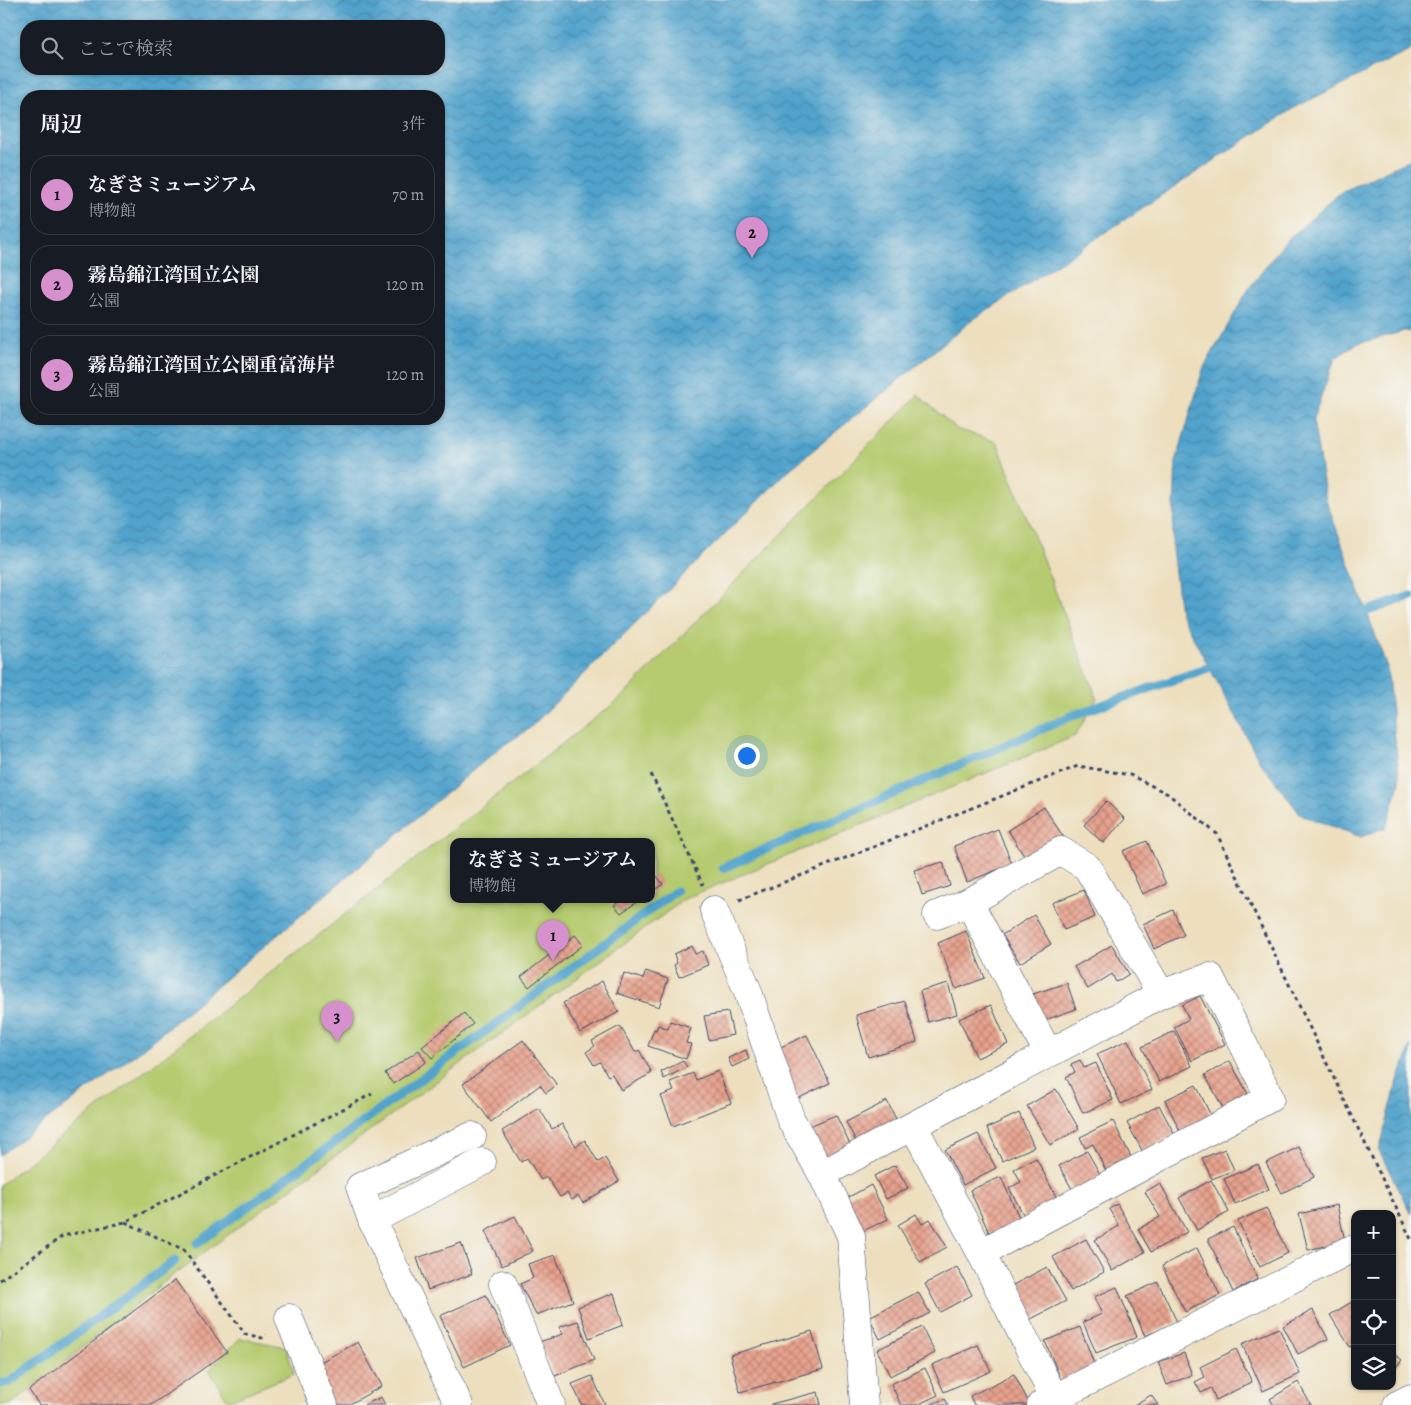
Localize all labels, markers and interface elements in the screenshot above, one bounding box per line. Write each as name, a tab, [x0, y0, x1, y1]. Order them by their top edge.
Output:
search box	[20, 20, 445, 75]
icon: search	[38, 34, 66, 62]
text: ここで検索	[78, 36, 173, 62]
text: 周辺	[40, 110, 82, 138]
text: 3件	[402, 113, 425, 135]
text: なぎさミュージアム	[88, 172, 257, 198]
text: 1	[54, 184, 60, 206]
text: 70 m	[392, 184, 424, 206]
text: 博物館	[88, 200, 136, 222]
pin: 2	[736, 217, 768, 258]
text: 霧島錦江湾国立公園	[88, 262, 259, 288]
text: 2	[53, 274, 61, 296]
text: 120 m	[386, 274, 424, 296]
text: 公園	[88, 290, 120, 312]
text: 霧島錦江湾国立公園重富海岸	[88, 352, 335, 378]
text: 3	[54, 364, 60, 386]
text: 120 m	[386, 364, 424, 386]
text: 公園	[88, 380, 120, 402]
your location	[734, 743, 760, 769]
popup	[450, 838, 655, 903]
text: なぎさミュージアム	[468, 847, 637, 873]
text: 博物館	[468, 875, 516, 897]
pin: 1	[537, 920, 569, 961]
pin: 3	[321, 1001, 353, 1042]
map controls	[1351, 1210, 1396, 1390]
button: +	[1351, 1210, 1396, 1255]
button: −	[1351, 1255, 1396, 1300]
button: locate	[1351, 1300, 1396, 1345]
button: layers	[1351, 1345, 1396, 1390]

